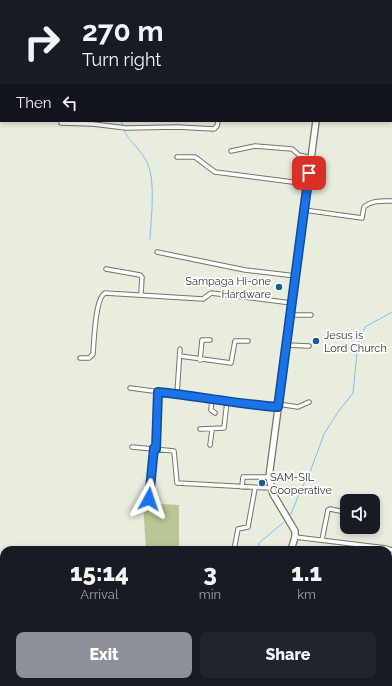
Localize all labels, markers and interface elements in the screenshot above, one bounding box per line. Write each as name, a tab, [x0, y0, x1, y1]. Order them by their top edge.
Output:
text: 270 m	[82, 15, 163, 48]
icon: right	[16, 16, 68, 68]
text: Turn right	[82, 49, 161, 70]
icon: left	[59, 92, 81, 114]
text: Then	[16, 94, 51, 112]
pin	[292, 156, 326, 190]
icon: arrive	[298, 162, 320, 184]
place label: Sampaga Hi-one Hardware	[185, 275, 272, 301]
marker: Sampaga Hi-one Hardware	[274, 282, 284, 292]
place label: Jesus is Lord Church	[324, 329, 387, 355]
marker: Jesus is Lord Church	[311, 336, 321, 346]
place label: SAM-SIL Cooperative	[270, 471, 332, 497]
position arrow	[128, 478, 170, 520]
marker: SAM-SIL Cooperative	[257, 478, 267, 488]
map controls	[340, 494, 380, 534]
button: sound	[340, 494, 380, 534]
text: 15:14	[70, 558, 129, 587]
text: 3	[203, 558, 217, 587]
text: 1.1	[291, 558, 322, 587]
text: Arrival	[80, 587, 118, 602]
text: min	[199, 587, 221, 602]
text: km	[297, 587, 316, 602]
button: Exit	[16, 632, 192, 678]
button: Share	[200, 632, 376, 678]

